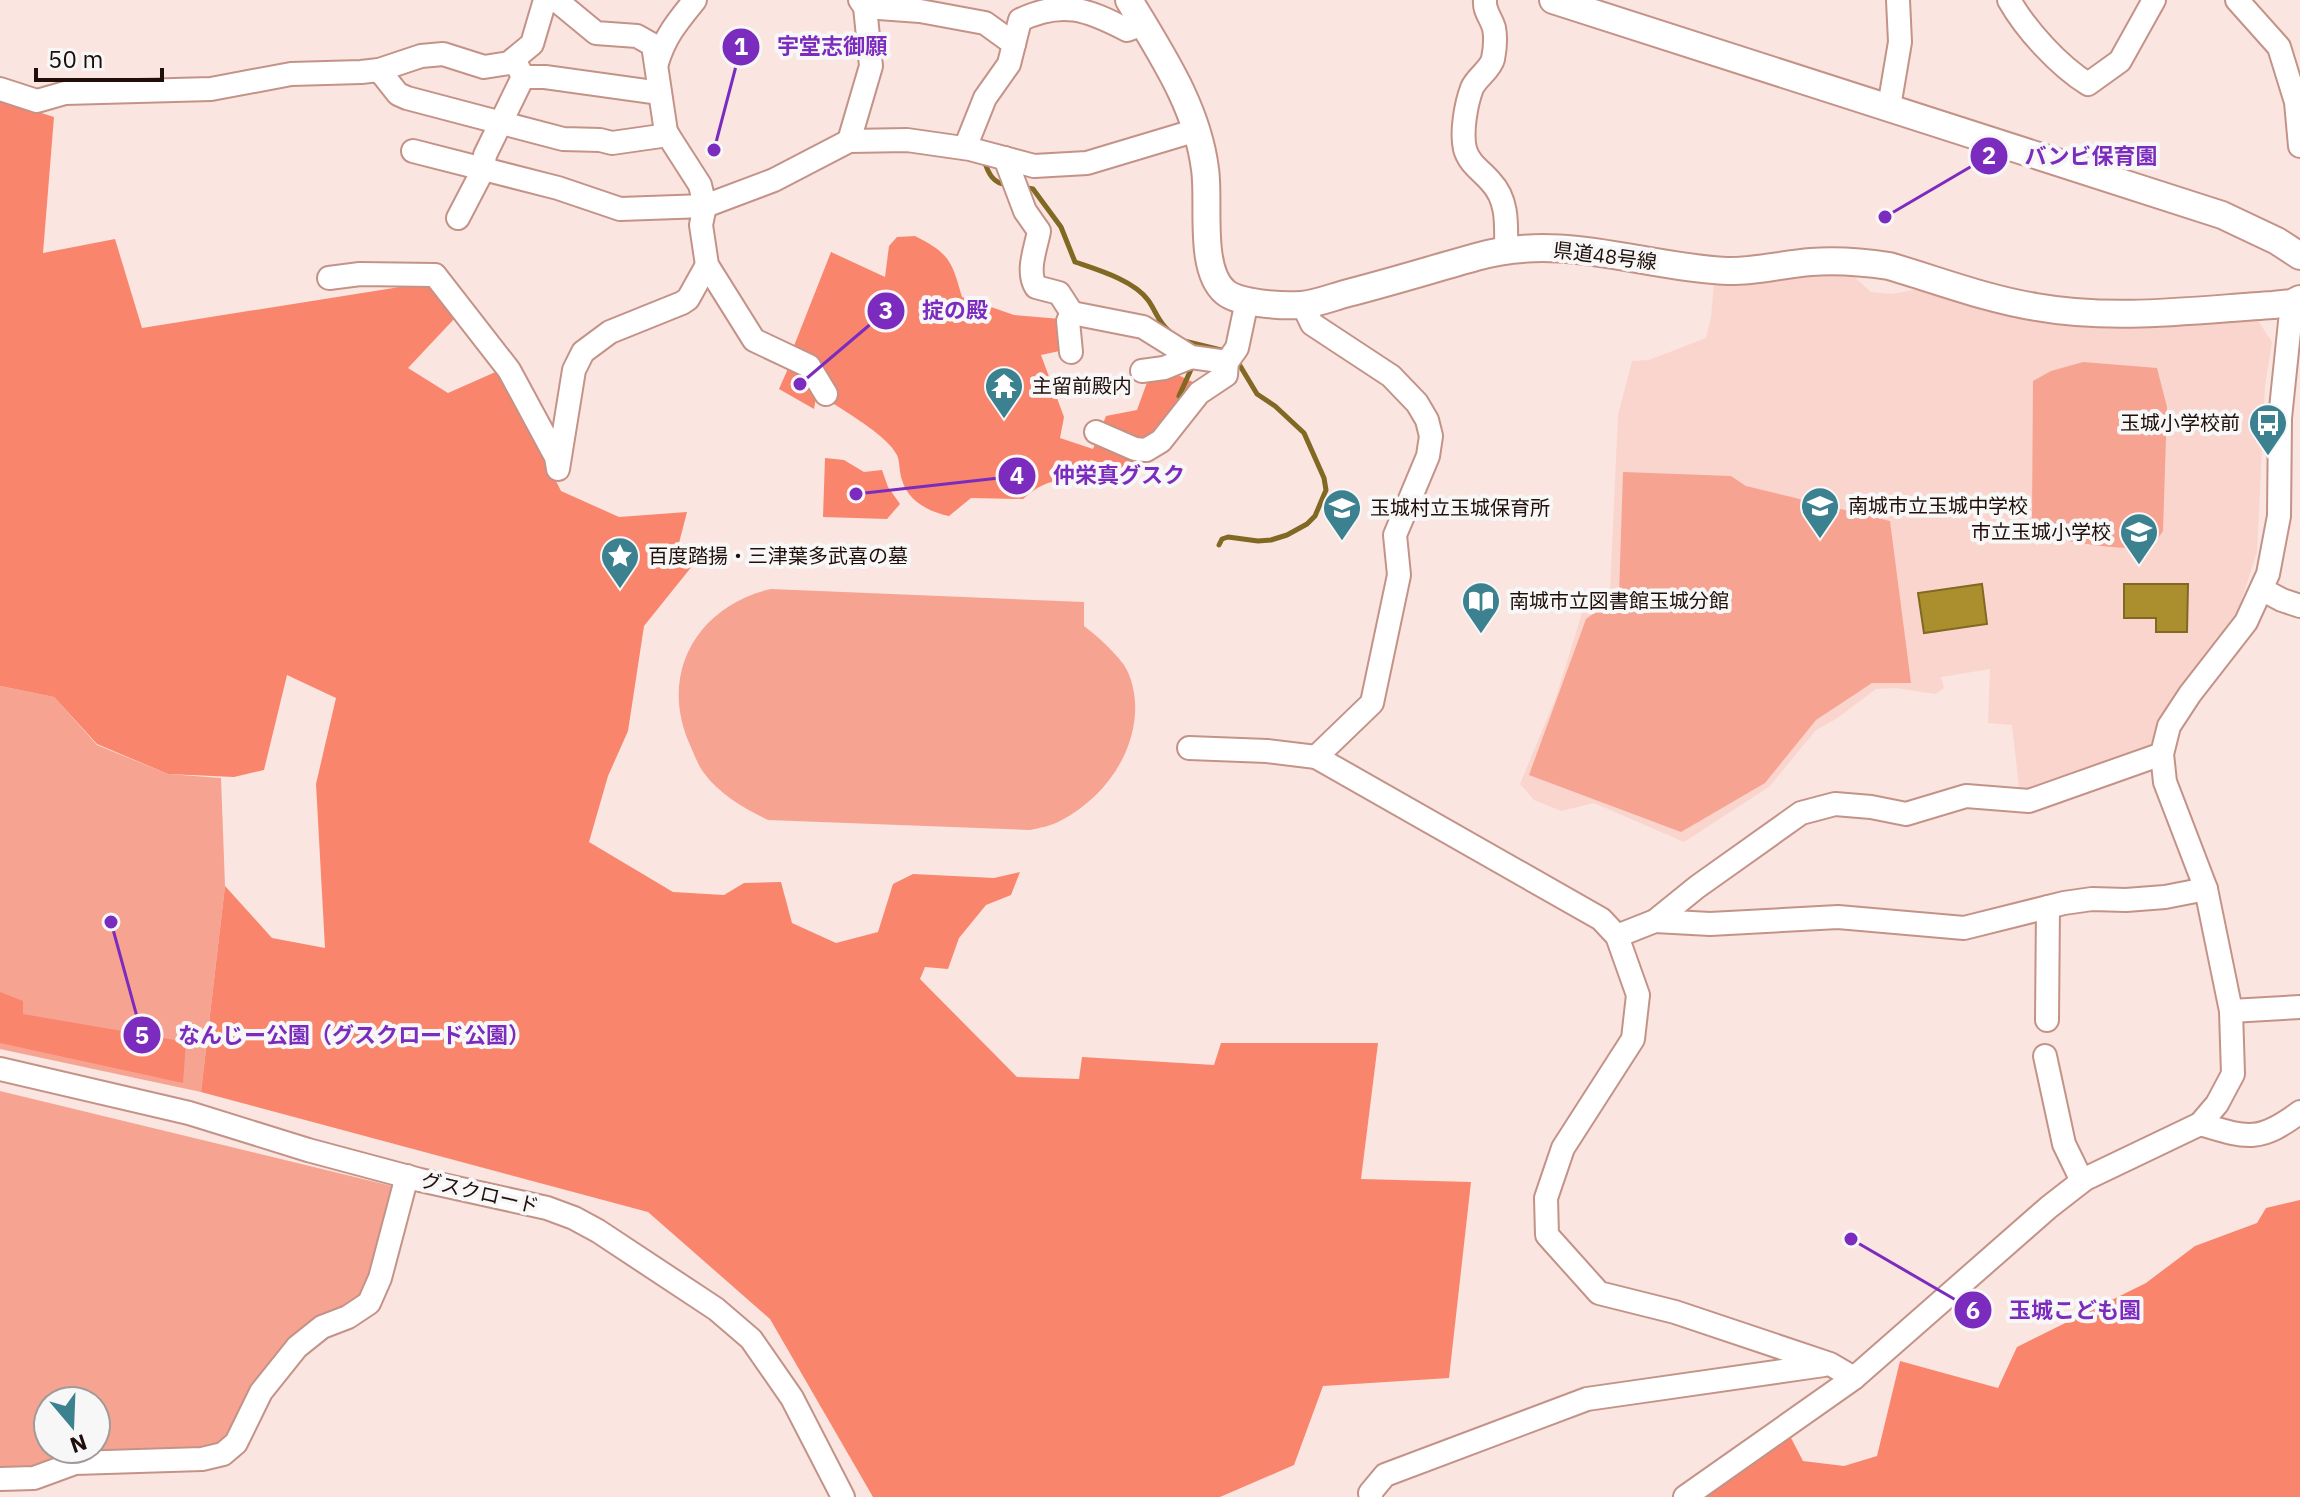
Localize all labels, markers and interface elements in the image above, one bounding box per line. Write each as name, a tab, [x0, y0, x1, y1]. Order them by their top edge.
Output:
callout: 宇堂志御願	[721, 24, 903, 70]
text: 1	[734, 30, 748, 62]
text: 宇堂志御願	[777, 31, 888, 60]
scale bar	[36, 32, 162, 82]
text: 50 m	[48, 43, 103, 75]
callout: バンビ保育園	[1969, 133, 2173, 179]
text: 2	[1982, 139, 1996, 171]
text: バンビ保育園	[2024, 141, 2158, 170]
street label: 県道48号線	[1552, 236, 1658, 275]
callout: 掟の殿	[866, 288, 1004, 334]
text: 3	[879, 294, 893, 326]
text: 掟の殿	[922, 295, 988, 324]
temple icon: 主留前殿内	[983, 365, 1025, 420]
place label: 主留前殿内	[1032, 372, 1132, 399]
bus stop icon: 玉城小学校前	[2247, 402, 2289, 457]
place label: 玉城小学校前	[2120, 409, 2240, 436]
callout: 仲栄真グスク	[997, 453, 1201, 499]
text: 4	[1010, 459, 1024, 491]
text: 仲栄真グスク	[1053, 460, 1185, 489]
school or university icon: 南城市立玉城中学校	[1799, 485, 1841, 540]
school or university icon: 玉城村立玉城保育所	[1321, 487, 1363, 542]
place label: 南城市立玉城中学校	[1848, 492, 2028, 519]
place label: 玉城村立玉城保育所	[1370, 494, 1550, 521]
school or university icon: 市立玉城小学校	[2118, 511, 2160, 566]
place label: 市立玉城小学校	[1971, 518, 2111, 545]
place icon: 百度踏揚・三津葉多武喜の墓	[599, 535, 641, 590]
place label: 百度踏揚・三津葉多武喜の墓	[648, 542, 908, 569]
library icon: 南城市立図書館玉城分館	[1460, 580, 1502, 635]
place label: 南城市立図書館玉城分館	[1509, 587, 1729, 614]
callout: なんじー公園（グスクロード公園）	[122, 1012, 546, 1058]
text: 5	[135, 1019, 149, 1051]
text: なんじー公園（グスクロード公園）	[178, 1020, 530, 1049]
street label: グスクロード	[419, 1166, 542, 1219]
callout: 玉城こども園	[1953, 1287, 2157, 1333]
text: 6	[1966, 1294, 1980, 1326]
text: 玉城こども園	[2009, 1295, 2141, 1324]
north arrow	[32, 1385, 112, 1465]
text: N	[66, 1428, 91, 1461]

